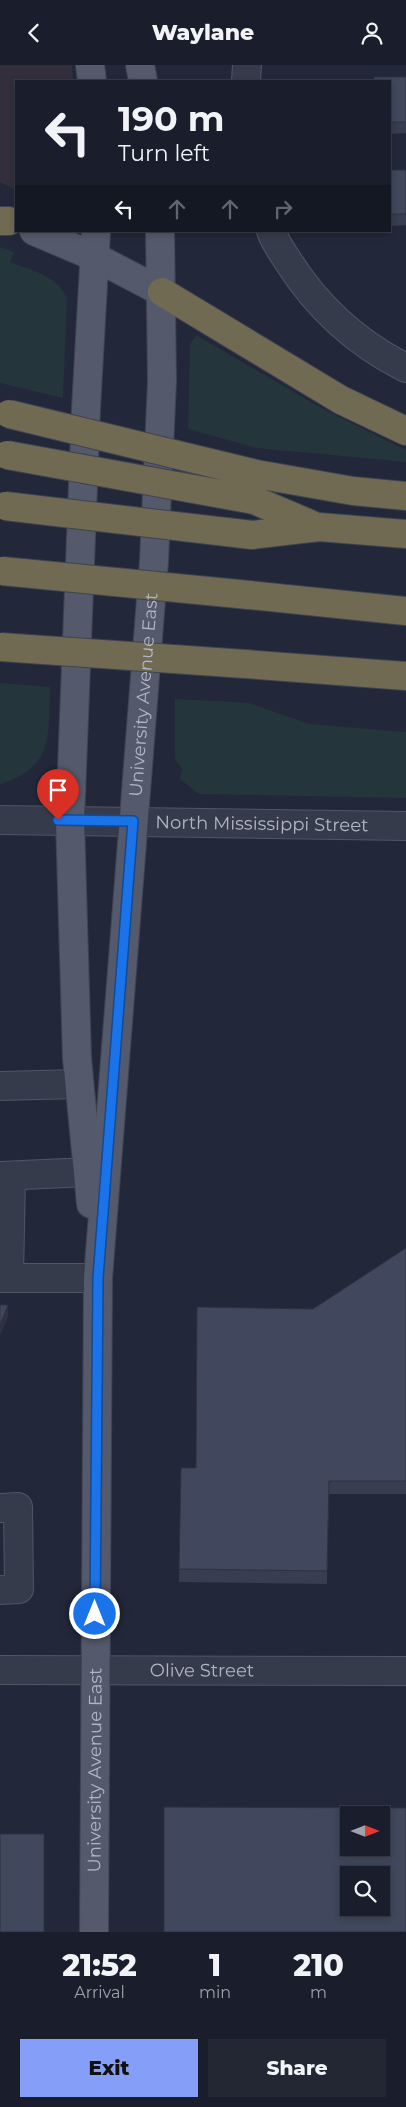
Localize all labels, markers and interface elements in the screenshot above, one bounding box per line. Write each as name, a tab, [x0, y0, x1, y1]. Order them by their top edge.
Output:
icon: back	[20, 19, 48, 47]
text: Waylane	[152, 19, 254, 46]
icon: person	[358, 19, 386, 47]
text: 190 m	[118, 97, 224, 140]
icon: left	[35, 100, 100, 165]
text: Turn left	[118, 140, 210, 167]
icon: left	[110, 195, 138, 223]
icon: ahead	[163, 195, 191, 223]
icon: ahead	[216, 195, 244, 223]
icon: right	[269, 195, 297, 223]
street label: University Avenue East	[125, 592, 162, 798]
pin	[37, 769, 79, 820]
icon: arrive	[44, 776, 72, 804]
street label: North Mississippi Street	[155, 811, 369, 836]
position arrow	[68, 1587, 120, 1639]
street label: Olive Street	[150, 1659, 254, 1682]
street label: University Avenue East	[83, 1668, 107, 1872]
north arrow	[340, 1806, 390, 1856]
map controls	[340, 1806, 390, 1916]
button: search	[340, 1866, 390, 1916]
text: 21:52	[62, 1947, 137, 1984]
text: 1	[209, 1947, 221, 1984]
text: 210	[293, 1947, 344, 1984]
text: Arrival	[74, 1983, 125, 2002]
text: min	[199, 1983, 231, 2002]
text: m	[310, 1983, 327, 2002]
button: Exit	[20, 2039, 198, 2097]
button: Share	[208, 2039, 386, 2097]

